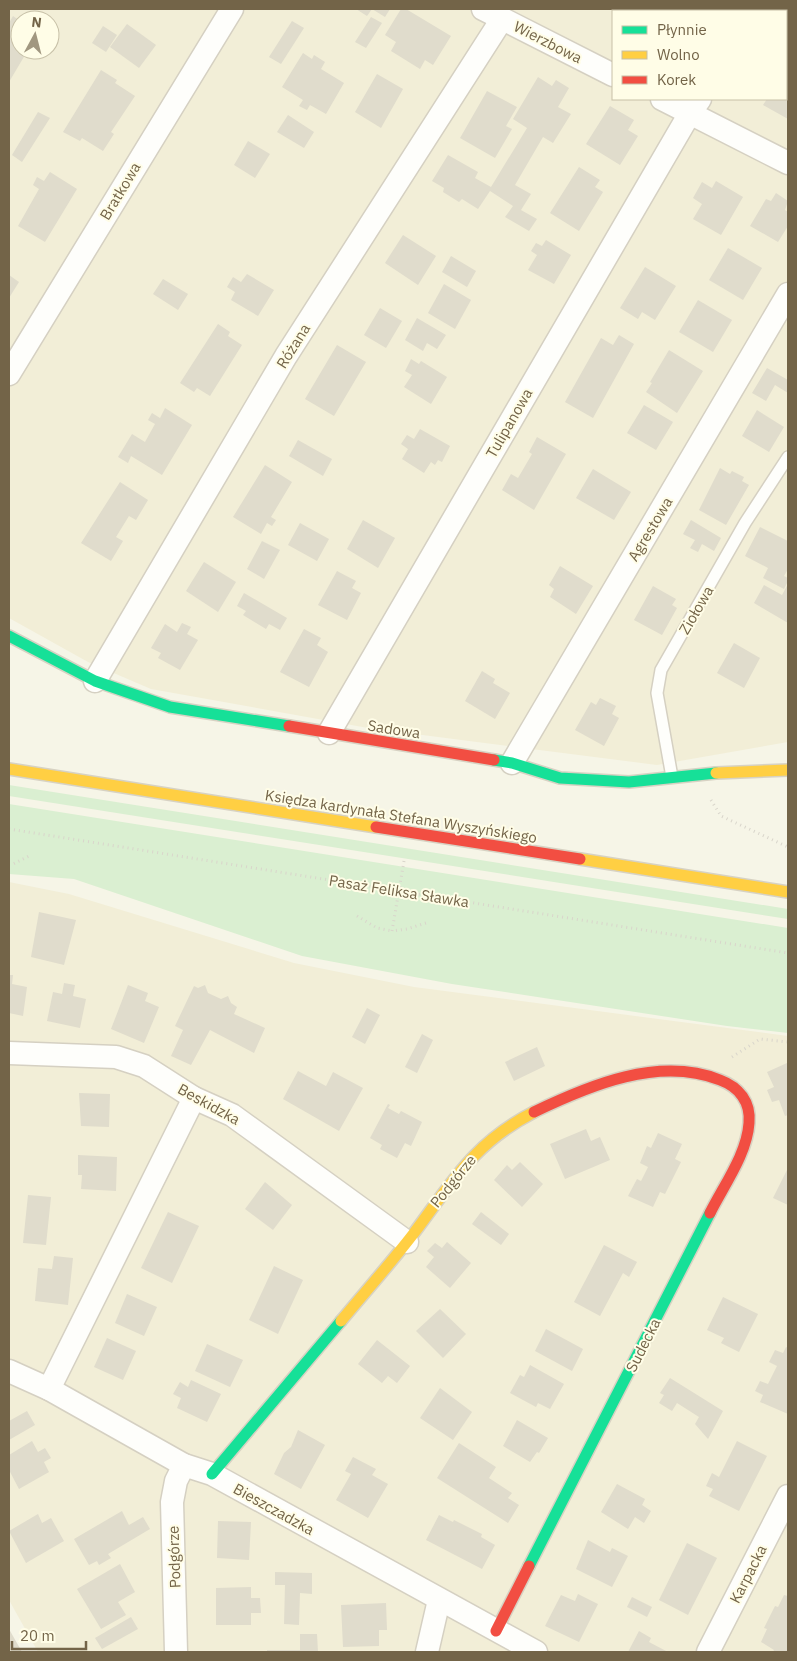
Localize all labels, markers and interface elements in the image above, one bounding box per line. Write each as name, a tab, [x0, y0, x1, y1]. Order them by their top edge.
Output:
north arrow	[10, 10, 60, 60]
legend	[612, 10, 787, 100]
text: N	[30, 13, 43, 32]
street label: Wierzbowa	[511, 17, 585, 67]
text: Płynnie	[657, 20, 707, 39]
text: Wolno	[657, 45, 700, 64]
text: Korek	[657, 70, 696, 89]
street label: Bratkowa	[95, 159, 145, 223]
street label: Różana	[272, 320, 314, 372]
street label: Tulipanowa	[481, 385, 537, 461]
street label: Agrestowa	[623, 494, 677, 564]
street label: Ziołowa	[675, 582, 717, 638]
street label: Sadowa	[366, 715, 422, 743]
street label: Księdza kardynała Stefana Wyszyńskiego	[264, 785, 538, 847]
street label: Pasaż Feliksa Sławka	[328, 871, 470, 911]
street label: Beskidzka	[174, 1079, 244, 1129]
street label: Podgórze	[426, 1151, 480, 1211]
street label: Sudecka	[621, 1315, 665, 1375]
street label: Bieszczadzka	[230, 1479, 318, 1539]
street label: Podgórze	[163, 1525, 185, 1589]
street label: Karpacka	[725, 1542, 771, 1606]
scale bar	[12, 1618, 86, 1650]
text: 20 m	[20, 1626, 55, 1645]

